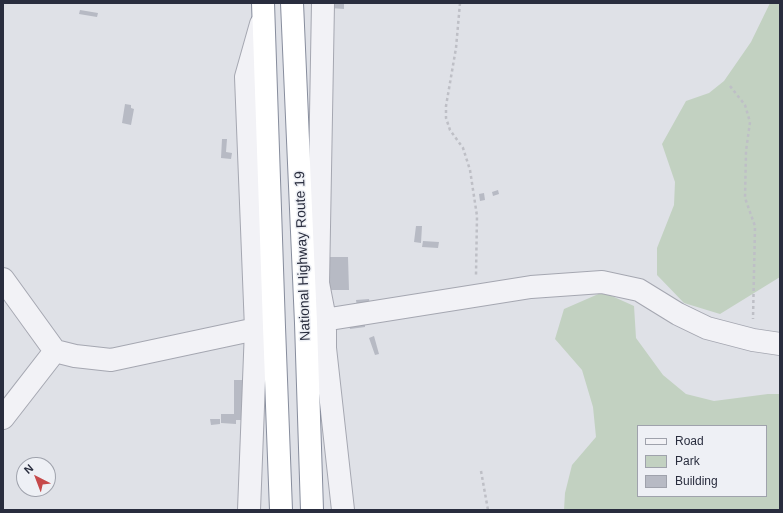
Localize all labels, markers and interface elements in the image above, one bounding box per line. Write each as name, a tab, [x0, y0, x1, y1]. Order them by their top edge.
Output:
street label: National Highway Route 19	[292, 171, 314, 341]
legend	[637, 425, 767, 497]
text: Road	[675, 434, 704, 448]
text: Park	[675, 454, 700, 468]
north arrow	[16, 457, 56, 497]
text: N	[22, 462, 36, 476]
text: Building	[675, 474, 718, 488]

